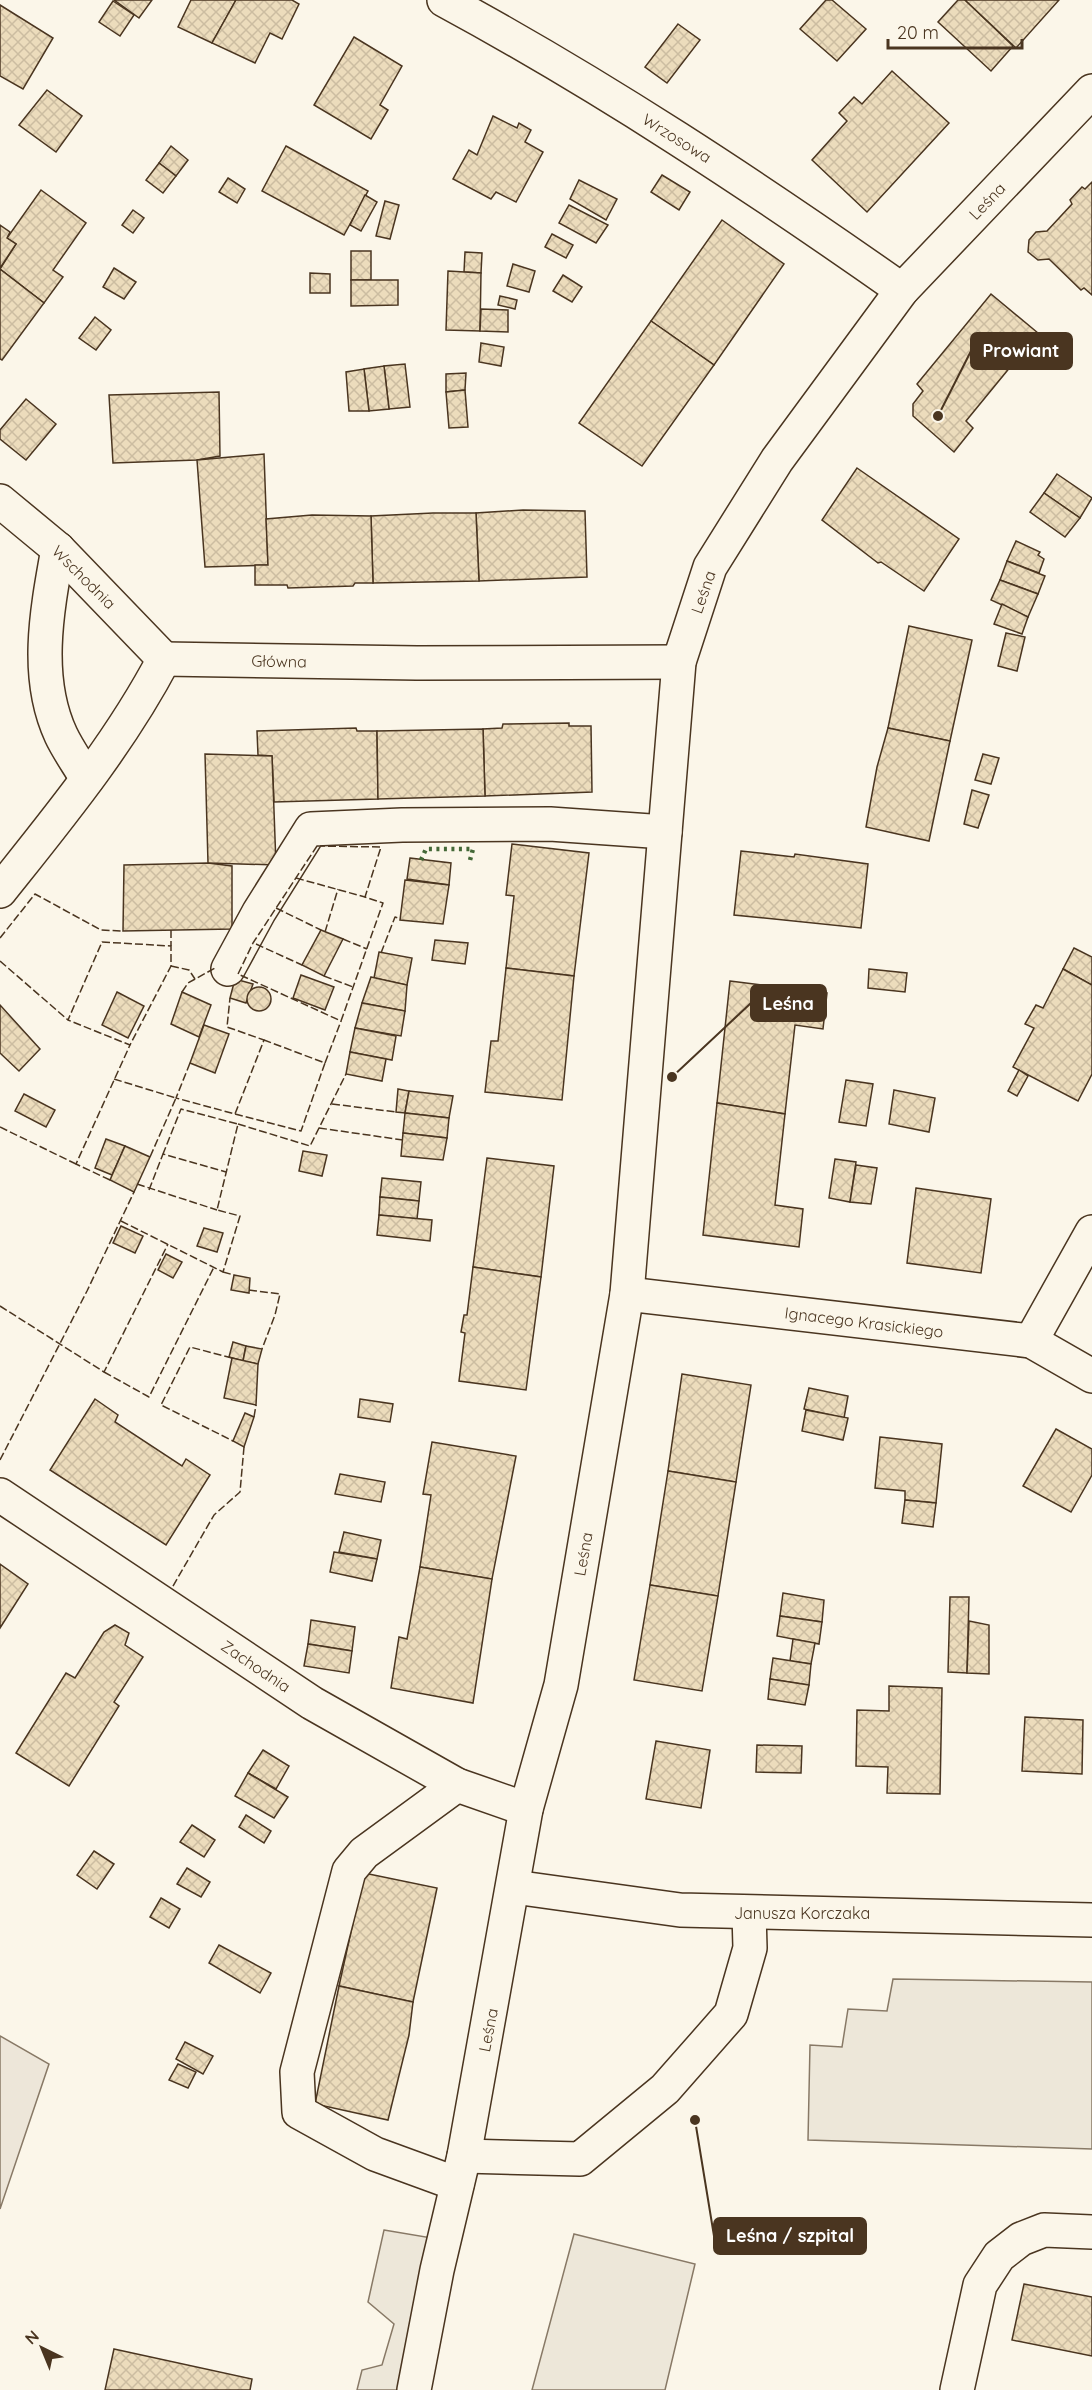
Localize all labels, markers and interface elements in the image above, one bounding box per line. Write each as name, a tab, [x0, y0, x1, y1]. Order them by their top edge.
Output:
scale bar	[888, 12, 1022, 50]
text: 20 m	[897, 21, 939, 44]
street label: Wrzosowa	[639, 109, 715, 167]
street label: Leśna	[965, 178, 1009, 224]
callout: Prowiant	[971, 333, 1072, 369]
text: Prowiant	[983, 339, 1059, 362]
street label: Wschodnia	[48, 541, 120, 613]
street label: Leśna	[686, 568, 720, 616]
street label: Główna	[251, 651, 307, 671]
callout: Leśna	[751, 985, 826, 1021]
text: Leśna	[762, 992, 814, 1015]
street label: Ignacego Krasickiego	[784, 1302, 944, 1342]
street label: Leśna	[569, 1531, 597, 1577]
street label: Zachodnia	[218, 1636, 294, 1696]
street label: Janusza Korczaka	[734, 1903, 870, 1923]
street label: Leśna	[474, 2006, 502, 2054]
callout: Leśna / szpital	[714, 2218, 866, 2254]
text: Leśna / szpital	[726, 2224, 854, 2247]
north arrow	[12, 2318, 72, 2378]
text: N	[21, 2326, 43, 2348]

